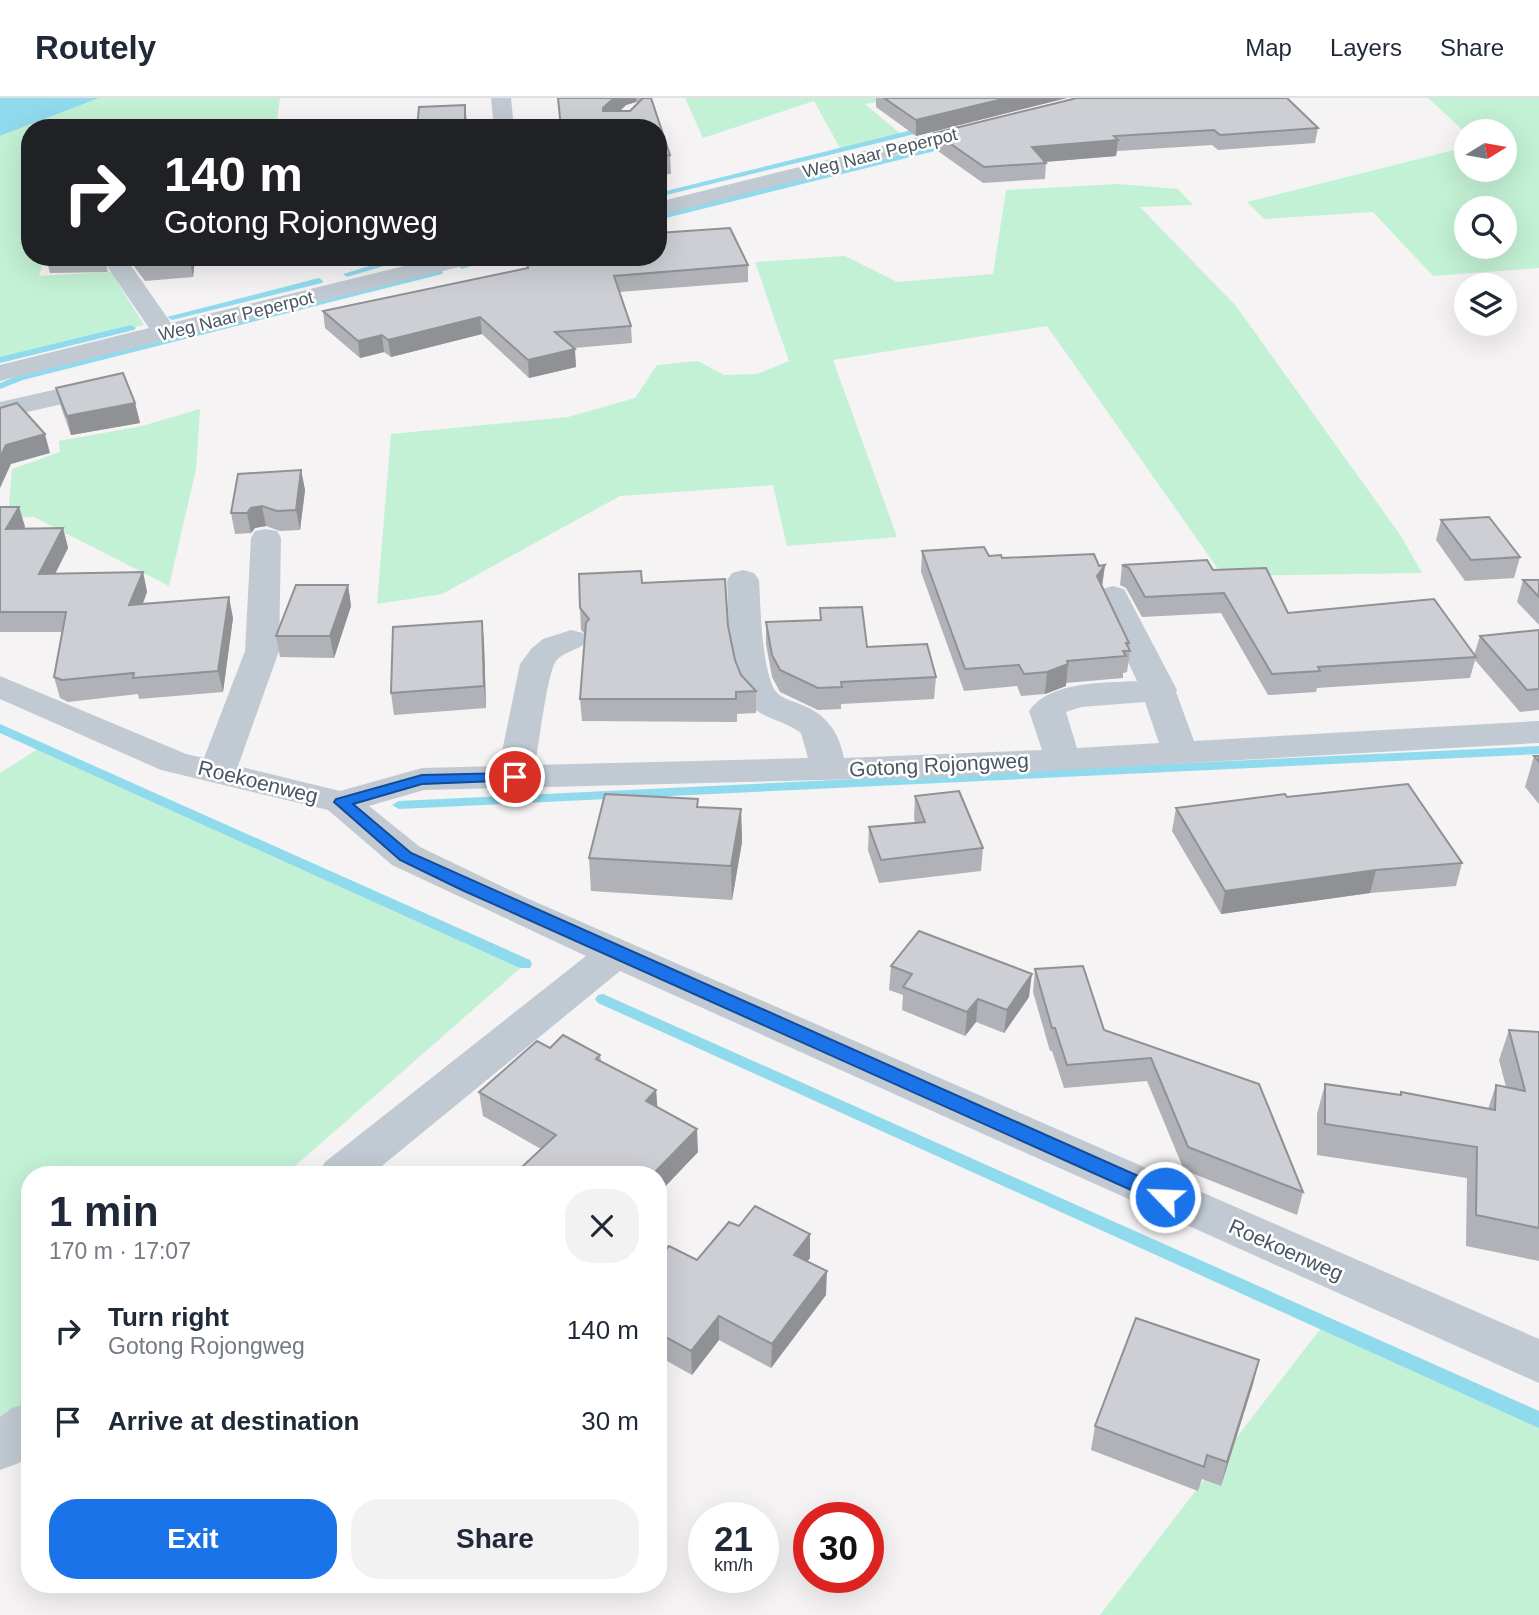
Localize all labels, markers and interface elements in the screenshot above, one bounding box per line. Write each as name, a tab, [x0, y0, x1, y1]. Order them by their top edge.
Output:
text: Routely	[35, 29, 156, 66]
text: Map	[1245, 34, 1292, 61]
text: Layers	[1330, 34, 1402, 61]
text: Share	[1440, 34, 1504, 61]
north arrow	[1454, 119, 1517, 182]
map controls	[1454, 119, 1517, 336]
street label: Weg Naar Peperpot	[801, 124, 959, 182]
icon: right	[49, 147, 140, 238]
text: 140 m	[164, 147, 303, 201]
button: search	[1454, 196, 1517, 259]
text: Gotong Rojongweg	[164, 204, 438, 240]
button: layers	[1454, 273, 1517, 336]
street label: Weg Naar Peperpot	[157, 287, 315, 345]
pin	[485, 747, 545, 807]
street label: Gotong Rojongweg	[849, 748, 1029, 781]
street label: Roekoenweg	[196, 756, 320, 808]
icon: arrive	[496, 758, 534, 796]
position arrow	[1128, 1160, 1202, 1234]
text: 1 min	[49, 1188, 159, 1235]
button: close	[565, 1189, 639, 1263]
street label: Roekoenweg	[1226, 1214, 1347, 1285]
text: 170 m · 17:07	[49, 1238, 191, 1264]
text: Turn right	[108, 1302, 229, 1332]
icon: right	[49, 1312, 87, 1350]
text: 140 m	[567, 1315, 639, 1345]
text: Gotong Rojongweg	[108, 1333, 305, 1359]
icon: arrive	[49, 1403, 87, 1441]
text: Arrive at destination	[108, 1406, 359, 1436]
text: 30 m	[581, 1406, 639, 1436]
button: Exit	[49, 1499, 337, 1579]
button: Share	[351, 1499, 639, 1579]
speed limit sign: 30	[793, 1502, 884, 1593]
text: 21	[714, 1519, 753, 1558]
text: km/h	[714, 1555, 753, 1575]

